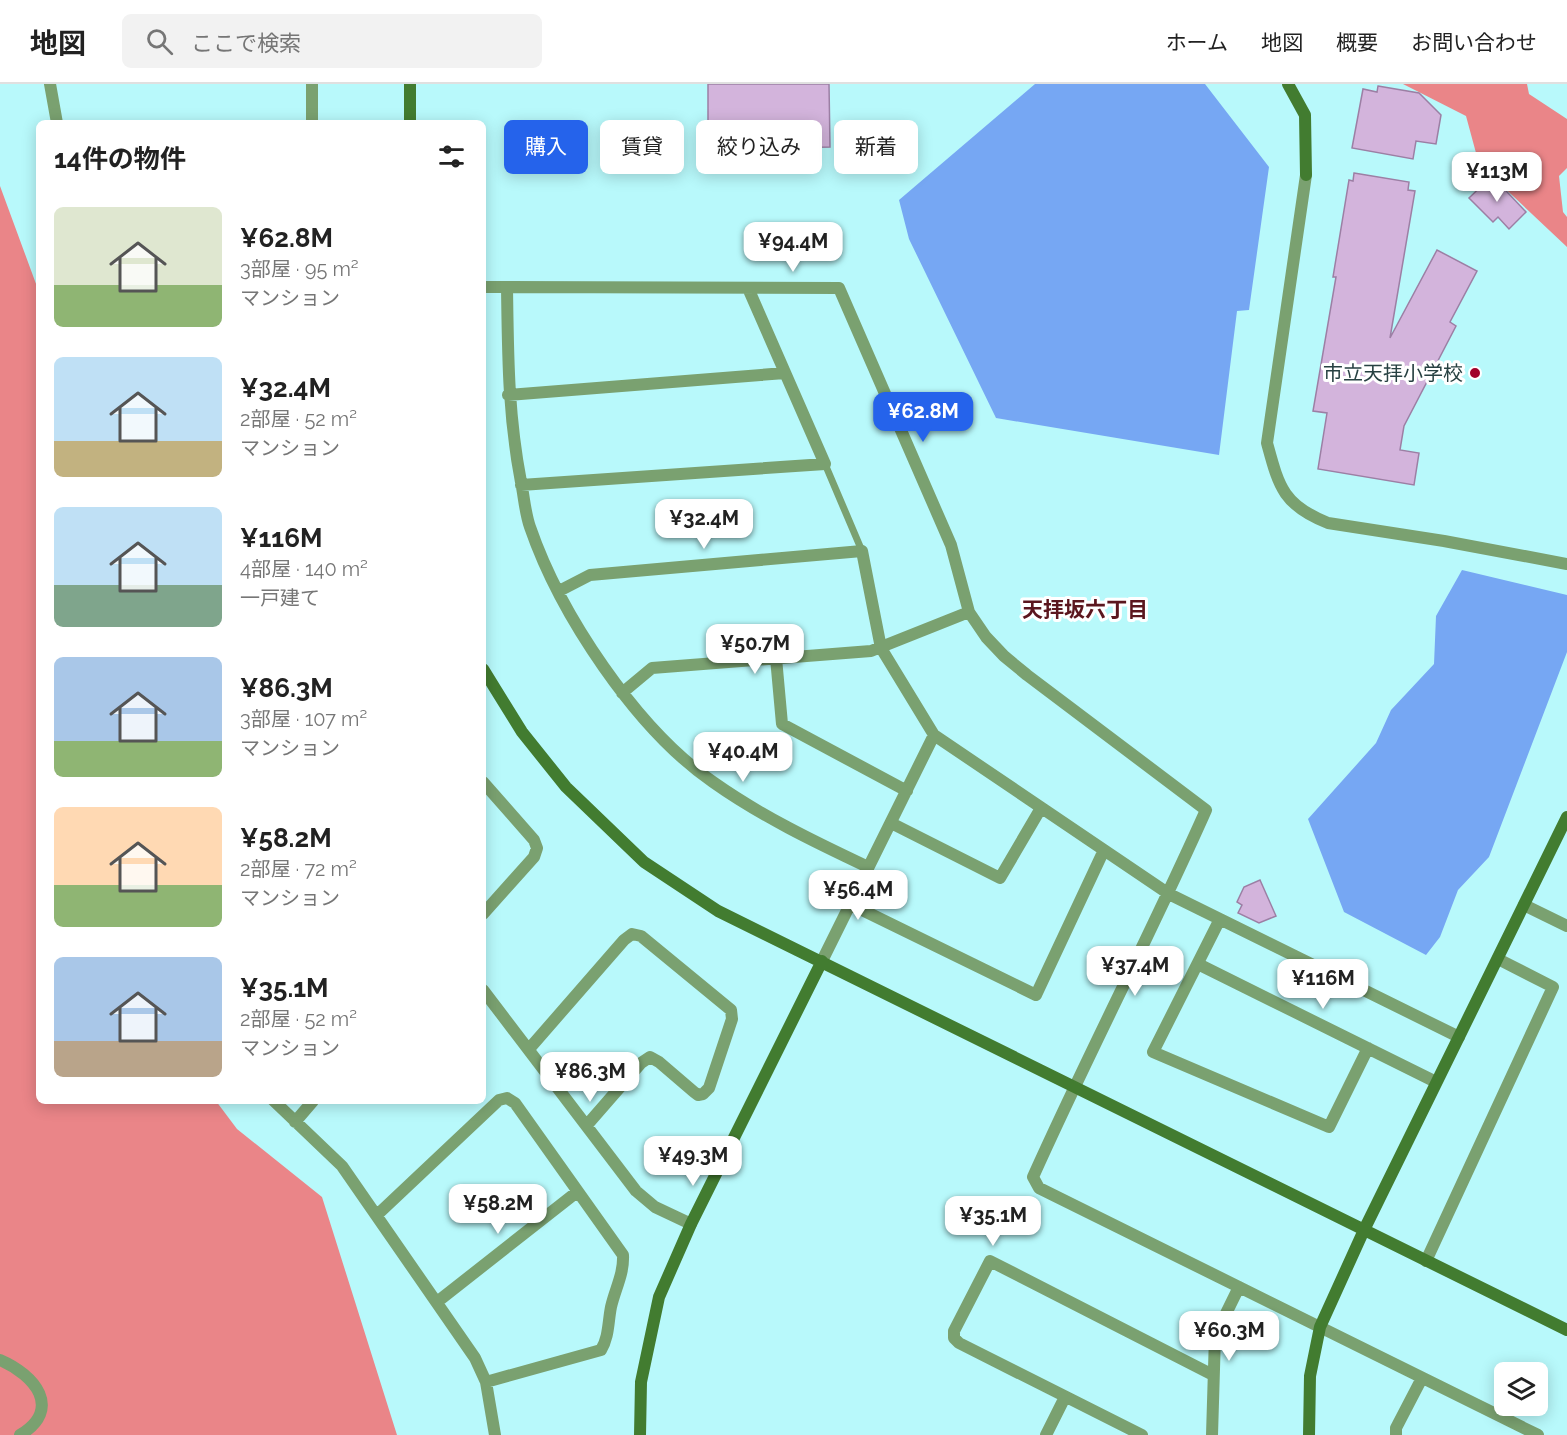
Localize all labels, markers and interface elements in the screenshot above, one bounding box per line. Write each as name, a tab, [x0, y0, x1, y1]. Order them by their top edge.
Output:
search box	[122, 14, 542, 68]
icon: search	[143, 25, 176, 58]
text: 地図	[30, 27, 86, 60]
text: ここで検索	[191, 30, 301, 56]
text: ホーム	[1166, 30, 1228, 55]
text: 地図	[1261, 30, 1303, 55]
text: 概要	[1336, 30, 1378, 55]
text: お問い合わせ	[1411, 30, 1537, 55]
chip: 購入	[504, 120, 588, 174]
chip: 賃貸	[600, 120, 684, 174]
chip: 絞り込み	[696, 120, 822, 174]
chip: 新着	[834, 120, 918, 174]
icon: filters	[435, 140, 468, 173]
text: 14件の物件	[54, 144, 186, 174]
pin: ¥113M	[1455, 152, 1539, 203]
text: ¥113M	[1466, 159, 1528, 183]
pin: ¥94.4M	[744, 222, 842, 273]
text: ¥62.8M	[240, 223, 333, 253]
text: ¥94.4M	[758, 229, 828, 253]
icon: home	[102, 231, 174, 303]
text: 3部屋 · 95 m²	[240, 257, 359, 281]
text: マンション	[240, 286, 340, 310]
place label: 市立天拝小学校	[1323, 361, 1463, 385]
marker: 市立天拝小学校	[1468, 366, 1482, 380]
text: ¥32.4M	[240, 373, 331, 403]
icon: home	[102, 381, 174, 453]
pin: ¥62.8M	[874, 392, 972, 443]
text: ¥62.8M	[887, 399, 959, 423]
text: 2部屋 · 52 m²	[240, 407, 357, 431]
text: マンション	[240, 436, 340, 460]
pin: ¥32.4M	[655, 499, 753, 550]
text: ¥32.4M	[669, 506, 739, 530]
text: ¥116M	[240, 523, 322, 553]
icon: home	[102, 531, 174, 603]
text: 4部屋 · 140 m²	[240, 557, 368, 581]
text: 一戸建て	[240, 586, 320, 610]
district label: 天拝坂六丁目	[1022, 597, 1148, 622]
pin: ¥50.7M	[706, 624, 804, 675]
text: ¥50.7M	[720, 631, 790, 655]
text: ¥86.3M	[240, 673, 333, 703]
icon: home	[102, 681, 174, 753]
text: 3部屋 · 107 m²	[240, 707, 367, 731]
pin: ¥40.4M	[694, 732, 792, 783]
text: マンション	[240, 736, 340, 760]
text: ¥40.4M	[707, 739, 779, 763]
text: ¥58.2M	[240, 823, 332, 853]
icon: home	[102, 831, 174, 903]
text: 2部屋 · 72 m²	[240, 857, 357, 881]
pin: ¥56.4M	[809, 870, 907, 921]
text: ¥56.4M	[823, 877, 893, 901]
text: マンション	[240, 886, 340, 910]
pin: ¥37.4M	[1086, 946, 1184, 997]
text: ¥37.4M	[1101, 953, 1169, 977]
pin: ¥116M	[1281, 959, 1365, 1010]
text: ¥116M	[1291, 966, 1355, 990]
text: ¥35.1M	[240, 973, 329, 1003]
icon: home	[102, 981, 174, 1053]
text: 2部屋 · 52 m²	[240, 1007, 357, 1031]
text: マンション	[240, 1036, 340, 1060]
pin: ¥86.3M	[541, 1052, 639, 1103]
text: ¥86.3M	[554, 1059, 626, 1083]
pin: ¥49.3M	[644, 1136, 742, 1187]
text: ¥49.3M	[658, 1143, 728, 1167]
pin: ¥58.2M	[449, 1184, 547, 1235]
text: ¥58.2M	[463, 1191, 533, 1215]
pin: ¥35.1M	[944, 1196, 1042, 1247]
text: ¥35.1M	[959, 1203, 1027, 1227]
pin: ¥60.3M	[1180, 1311, 1278, 1362]
text: ¥60.3M	[1193, 1318, 1265, 1342]
map controls	[1494, 1362, 1548, 1416]
button: layers	[1494, 1362, 1548, 1416]

